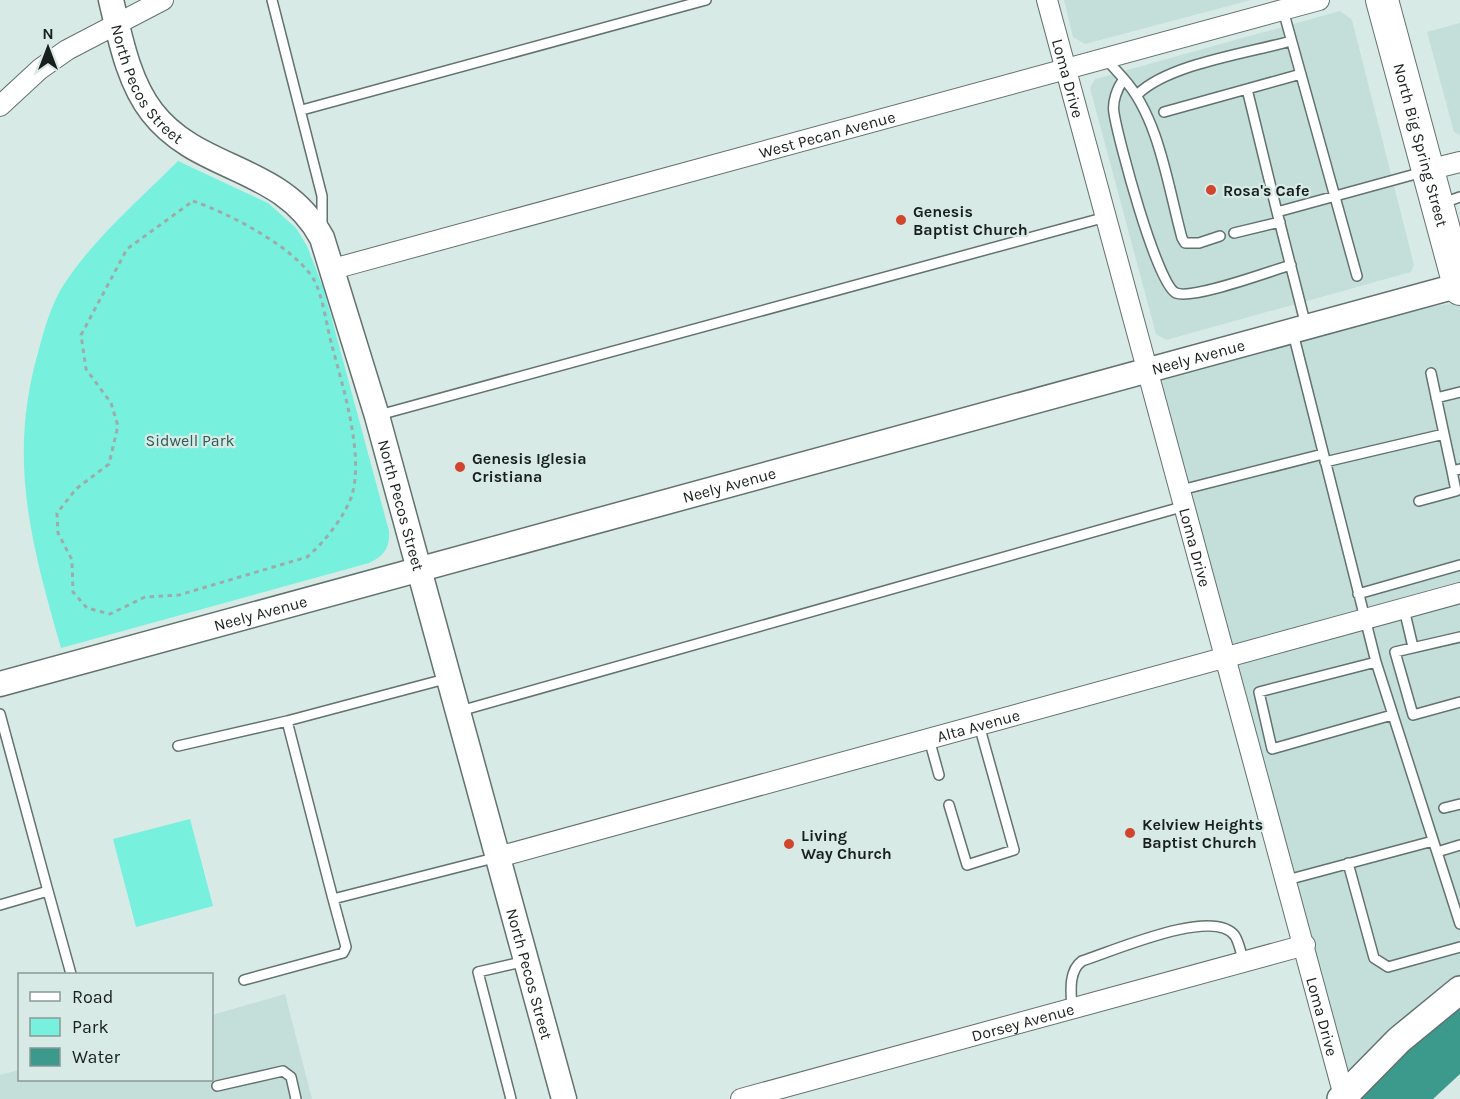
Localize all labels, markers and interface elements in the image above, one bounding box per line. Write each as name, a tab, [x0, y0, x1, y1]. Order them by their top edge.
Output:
north arrow	[18, 18, 78, 78]
street label: North Pecos Street	[107, 23, 187, 148]
text: N	[42, 24, 54, 43]
street label: Loma Drive	[1048, 37, 1087, 120]
street label: North Big Spring Street	[1389, 61, 1452, 229]
street label: West Pecan Avenue	[757, 107, 897, 162]
place label: Rosa's Cafe	[1223, 181, 1309, 200]
marker: Rosa's Cafe	[1204, 183, 1218, 197]
place label: Genesis Baptist Church	[913, 202, 1028, 239]
marker: Genesis Baptist Church	[894, 213, 908, 227]
street label: Neely Avenue	[1149, 335, 1247, 379]
park label: Sidwell Park	[146, 431, 234, 450]
street label: North Pecos Street	[374, 437, 428, 573]
place label: Genesis Iglesia Cristiana	[472, 449, 587, 486]
marker: Genesis Iglesia Cristiana	[453, 460, 467, 474]
street label: Neely Avenue	[681, 463, 778, 507]
street label: Loma Drive	[1175, 506, 1215, 589]
street label: Neely Avenue	[212, 592, 309, 635]
street label: Alta Avenue	[935, 705, 1022, 746]
place label: Kelview Heights Baptist Church	[1142, 815, 1263, 852]
place label: Living Way Church	[801, 826, 892, 863]
marker: Kelview Heights Baptist Church	[1123, 826, 1137, 840]
marker: Living Way Church	[782, 837, 796, 851]
street label: North Pecos Street	[502, 906, 556, 1042]
legend	[18, 973, 213, 1081]
street label: Loma Drive	[1302, 975, 1342, 1058]
text: Road	[72, 986, 113, 1008]
street label: Dorsey Avenue	[969, 999, 1076, 1046]
text: Park	[72, 1016, 109, 1038]
text: Water	[72, 1046, 120, 1068]

